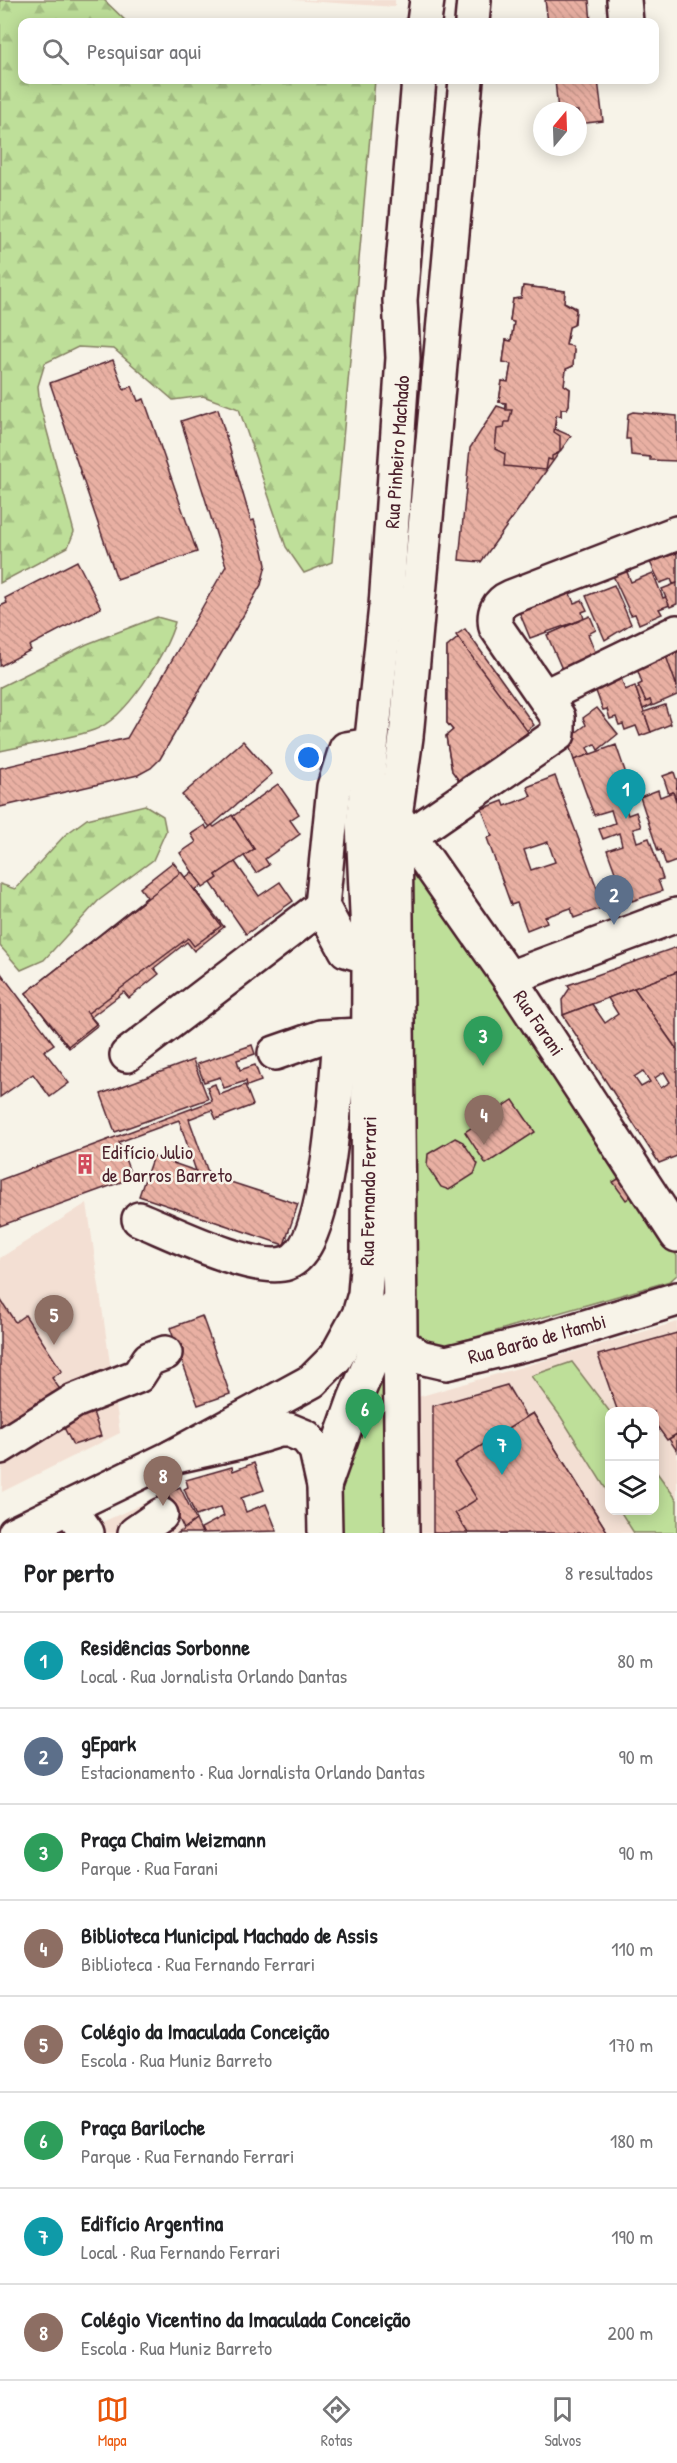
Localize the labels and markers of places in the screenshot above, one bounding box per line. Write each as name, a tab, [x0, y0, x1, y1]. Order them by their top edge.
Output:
pin: 1	[606, 770, 646, 819]
pin: 2	[594, 876, 634, 925]
pin: 3	[464, 1016, 502, 1066]
pin: 4	[464, 1096, 504, 1145]
place label: Edifício Julio de Barros Barreto	[102, 1138, 232, 1188]
building icon: Edifício Julio de Barros Barreto	[73, 1152, 97, 1176]
pin: 5	[34, 1296, 74, 1345]
pin: 6	[346, 1390, 385, 1439]
pin: 7	[482, 1426, 522, 1475]
pin: 8	[144, 1456, 182, 1506]

